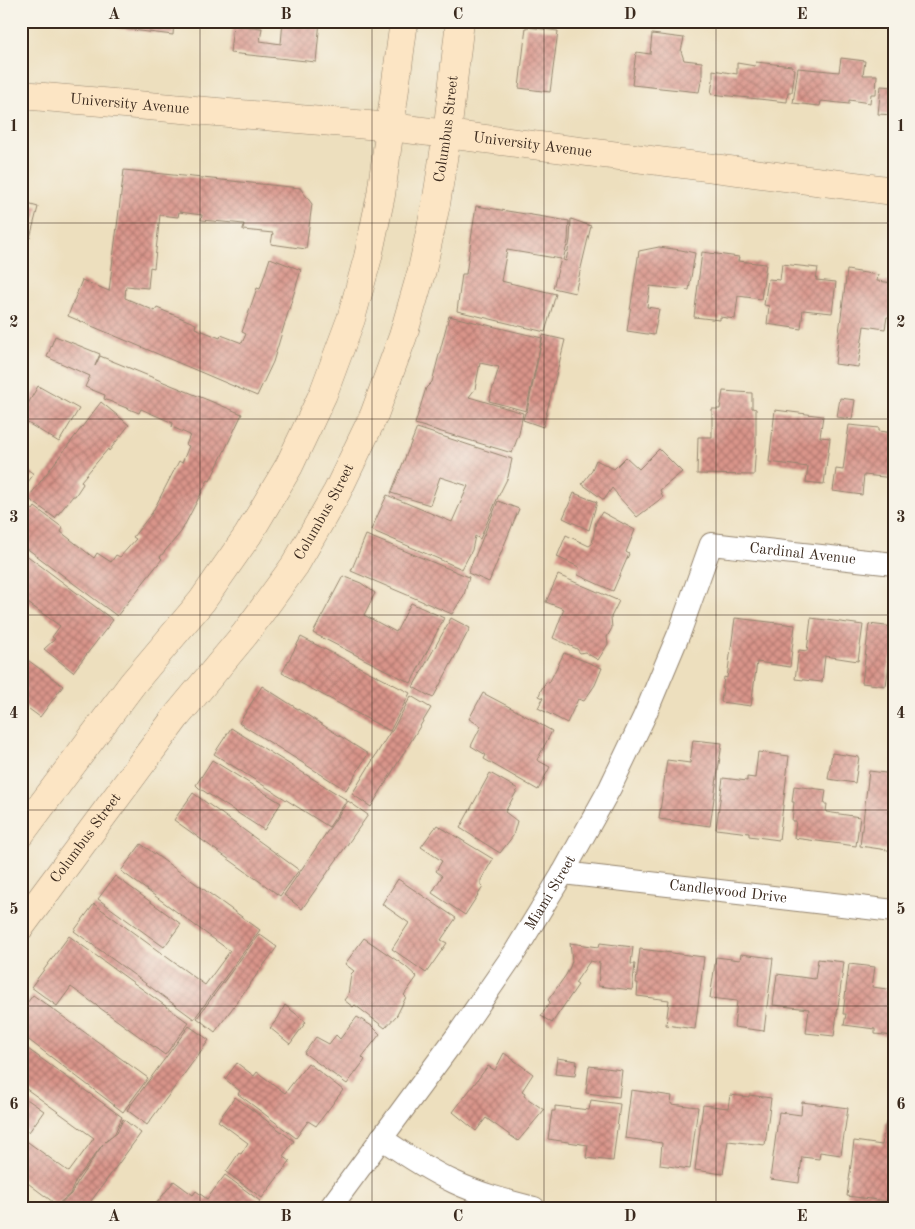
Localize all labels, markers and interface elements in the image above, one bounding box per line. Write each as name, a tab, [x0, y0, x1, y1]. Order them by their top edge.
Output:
text: A	[108, 7, 120, 23]
text: B	[280, 7, 292, 23]
text: C	[453, 7, 463, 23]
text: D	[624, 7, 636, 23]
text: E	[796, 7, 808, 23]
street label: Columbus Street	[432, 75, 461, 184]
street label: University Avenue	[69, 92, 190, 117]
text: 1	[9, 119, 19, 135]
text: 1	[896, 119, 906, 135]
street label: University Avenue	[472, 130, 593, 160]
text: 2	[9, 315, 19, 331]
text: 2	[896, 315, 906, 331]
street label: Columbus Street	[292, 461, 357, 563]
text: 3	[9, 510, 19, 526]
text: 3	[896, 510, 906, 526]
street label: Cardinal Avenue	[749, 541, 857, 567]
text: 4	[9, 706, 19, 722]
text: 4	[896, 706, 906, 722]
street label: Columbus Street	[48, 791, 124, 886]
street label: Miami Street	[523, 853, 579, 933]
street label: Candlewood Drive	[668, 878, 788, 906]
text: 5	[9, 902, 19, 918]
text: 5	[896, 902, 906, 918]
text: 6	[9, 1097, 19, 1113]
text: 6	[896, 1097, 906, 1113]
text: A	[108, 1209, 120, 1225]
text: B	[280, 1209, 292, 1225]
text: C	[453, 1209, 463, 1225]
text: D	[624, 1209, 636, 1225]
text: E	[796, 1209, 808, 1225]

